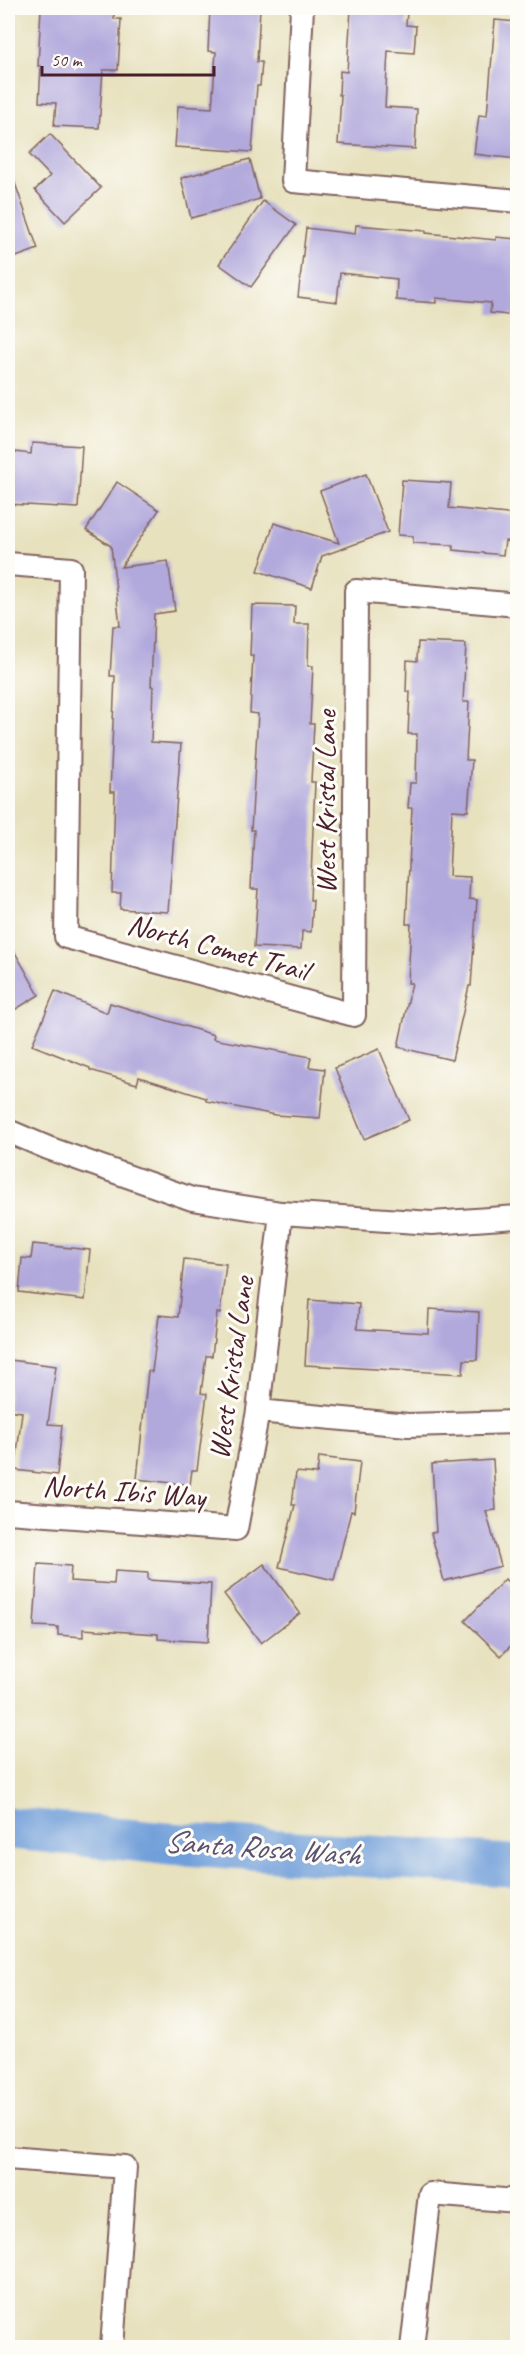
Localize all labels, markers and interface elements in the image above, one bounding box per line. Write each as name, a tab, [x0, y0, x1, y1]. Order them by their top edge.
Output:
scale bar	[42, 39, 214, 77]
text: 50 m	[51, 49, 84, 71]
street label: West Kristal Lane	[306, 708, 344, 894]
street label: North Comet Trail	[123, 905, 317, 991]
street label: West Kristal Lane	[199, 1272, 263, 1462]
street label: North Ibis Way	[42, 1466, 209, 1516]
water label: Santa Rosa Wash	[163, 1820, 364, 1875]

